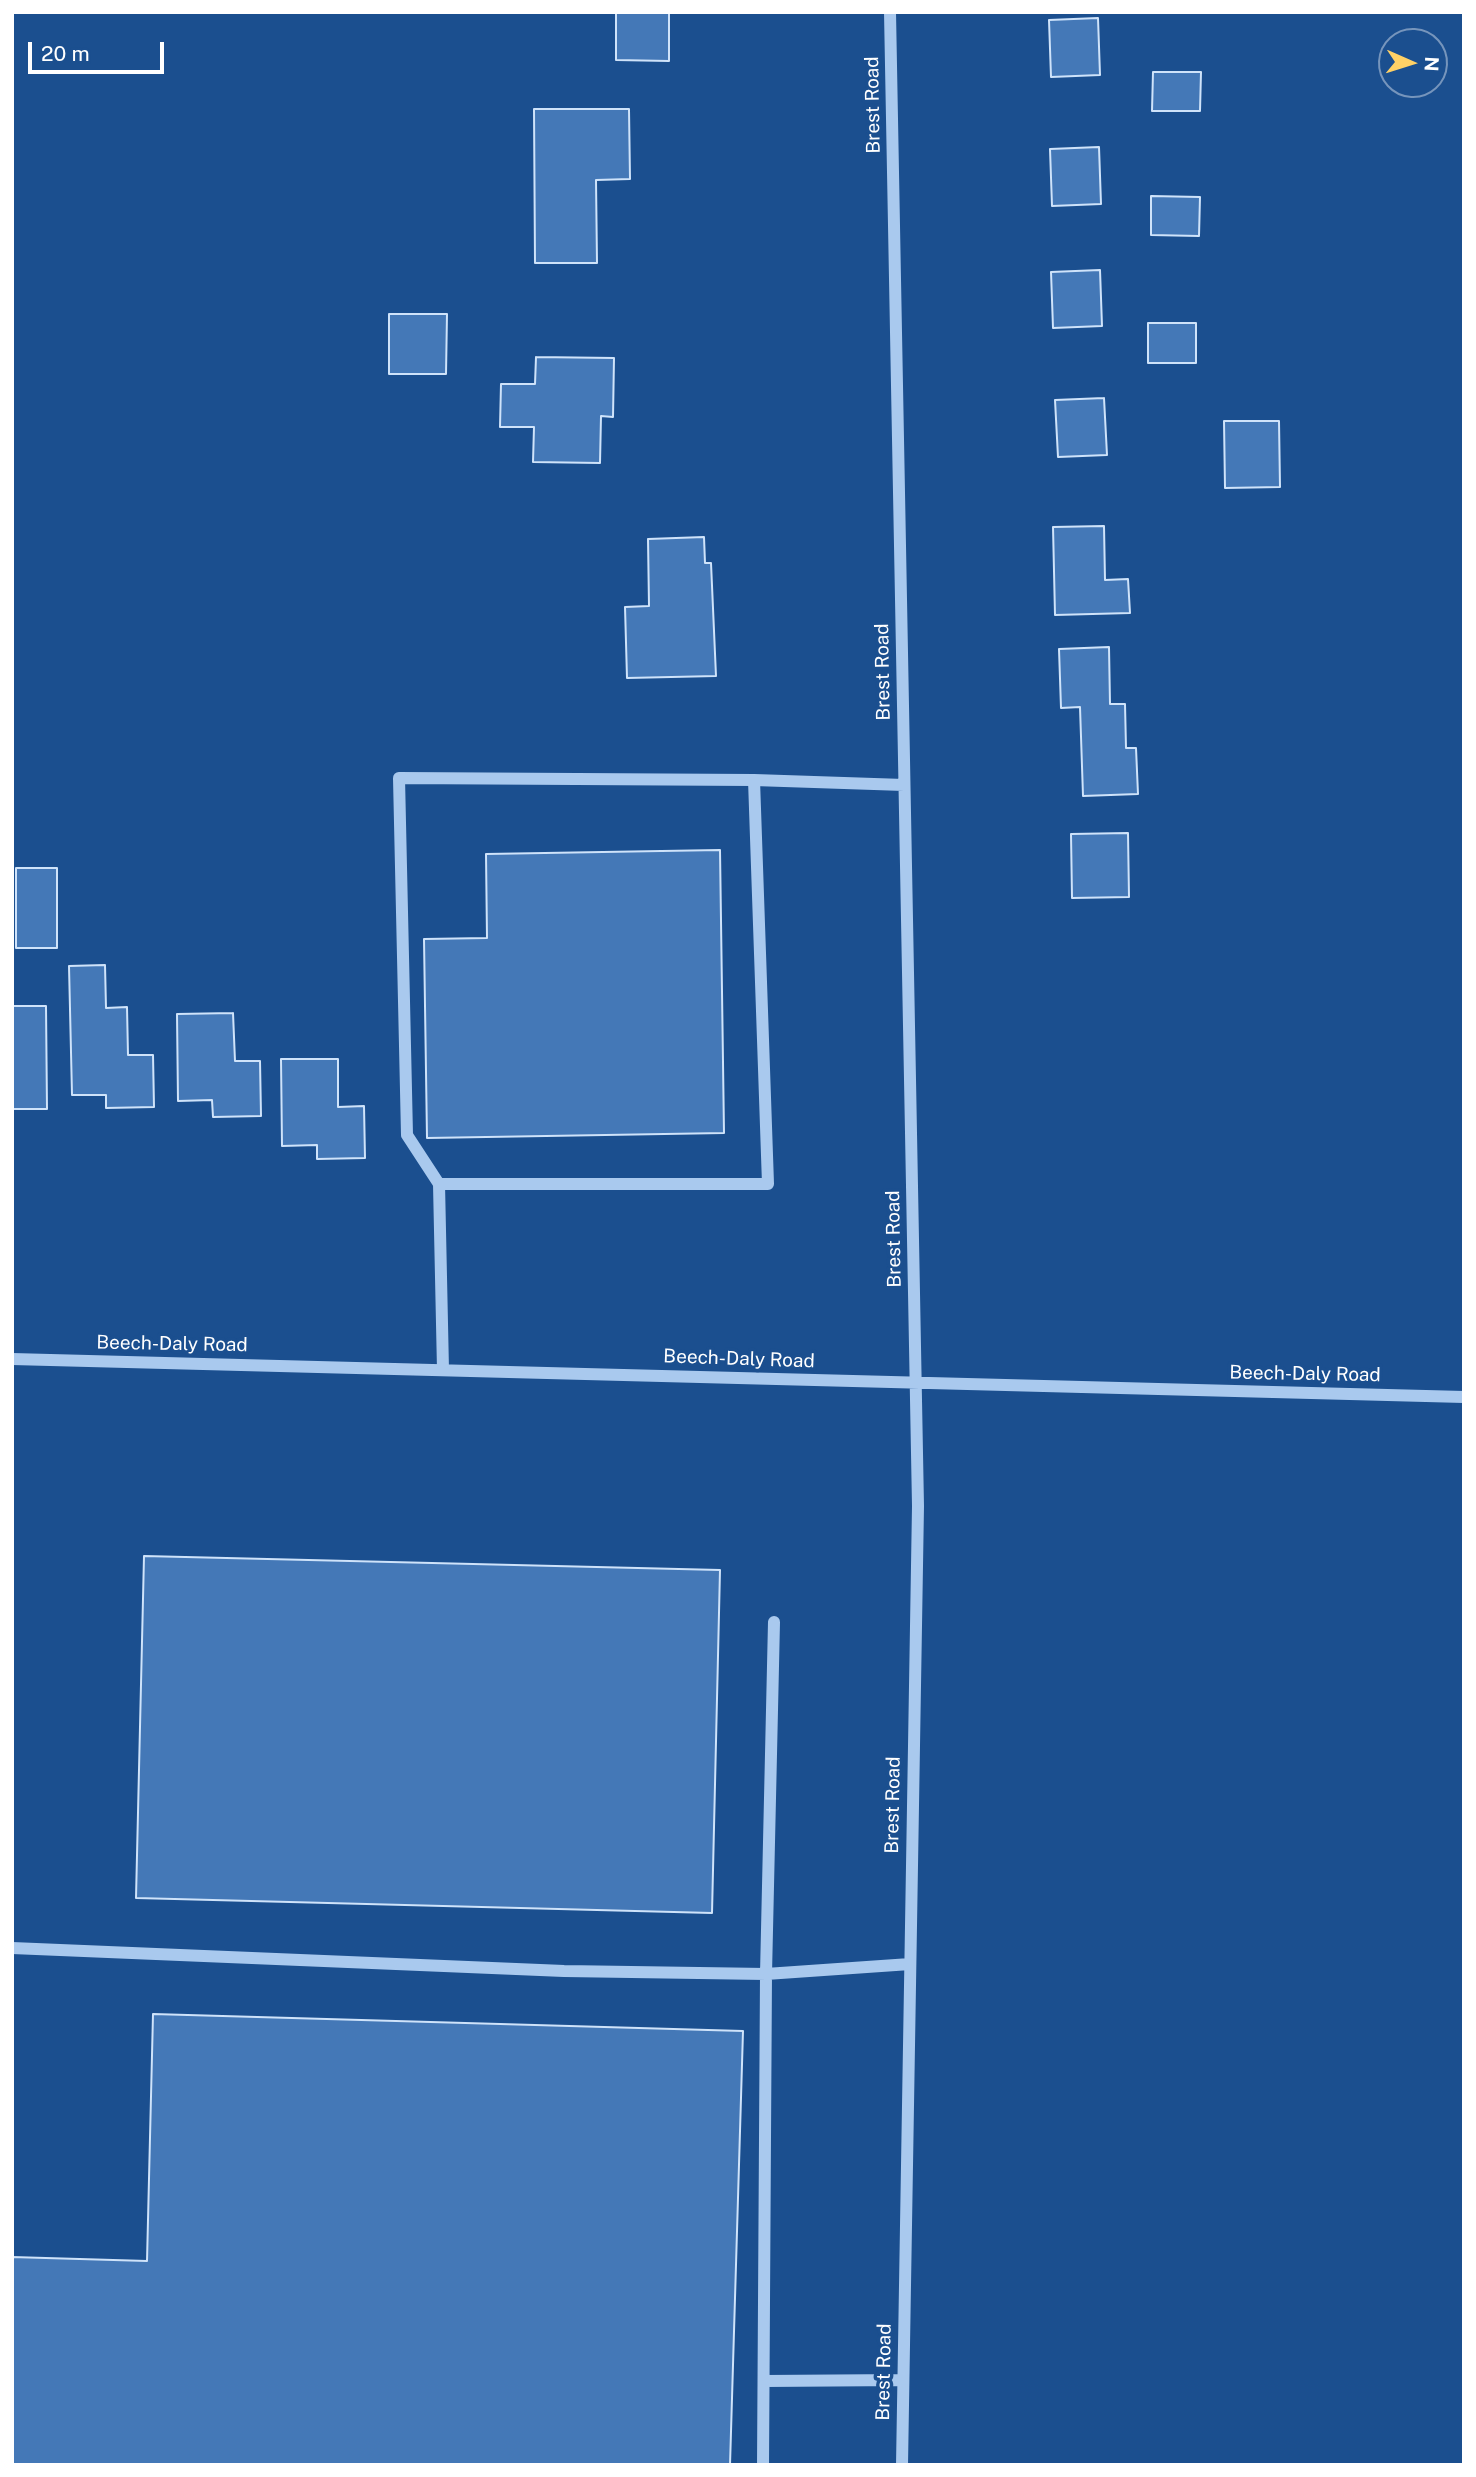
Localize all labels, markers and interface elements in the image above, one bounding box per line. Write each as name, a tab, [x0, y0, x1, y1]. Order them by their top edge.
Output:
scale bar	[32, 28, 168, 72]
north arrow	[1378, 28, 1448, 98]
text: 20 m	[41, 41, 90, 66]
street label: Brest Road	[861, 56, 885, 154]
text: N	[1421, 56, 1443, 72]
street label: Brest Road	[871, 623, 895, 721]
street label: Brest Road	[882, 1190, 906, 1288]
street label: Beech-Daly Road	[96, 1331, 248, 1357]
street label: Beech-Daly Road	[663, 1345, 815, 1373]
street label: Beech-Daly Road	[1229, 1361, 1381, 1387]
street label: Brest Road	[881, 1756, 905, 1854]
street label: Brest Road	[872, 2323, 896, 2421]

